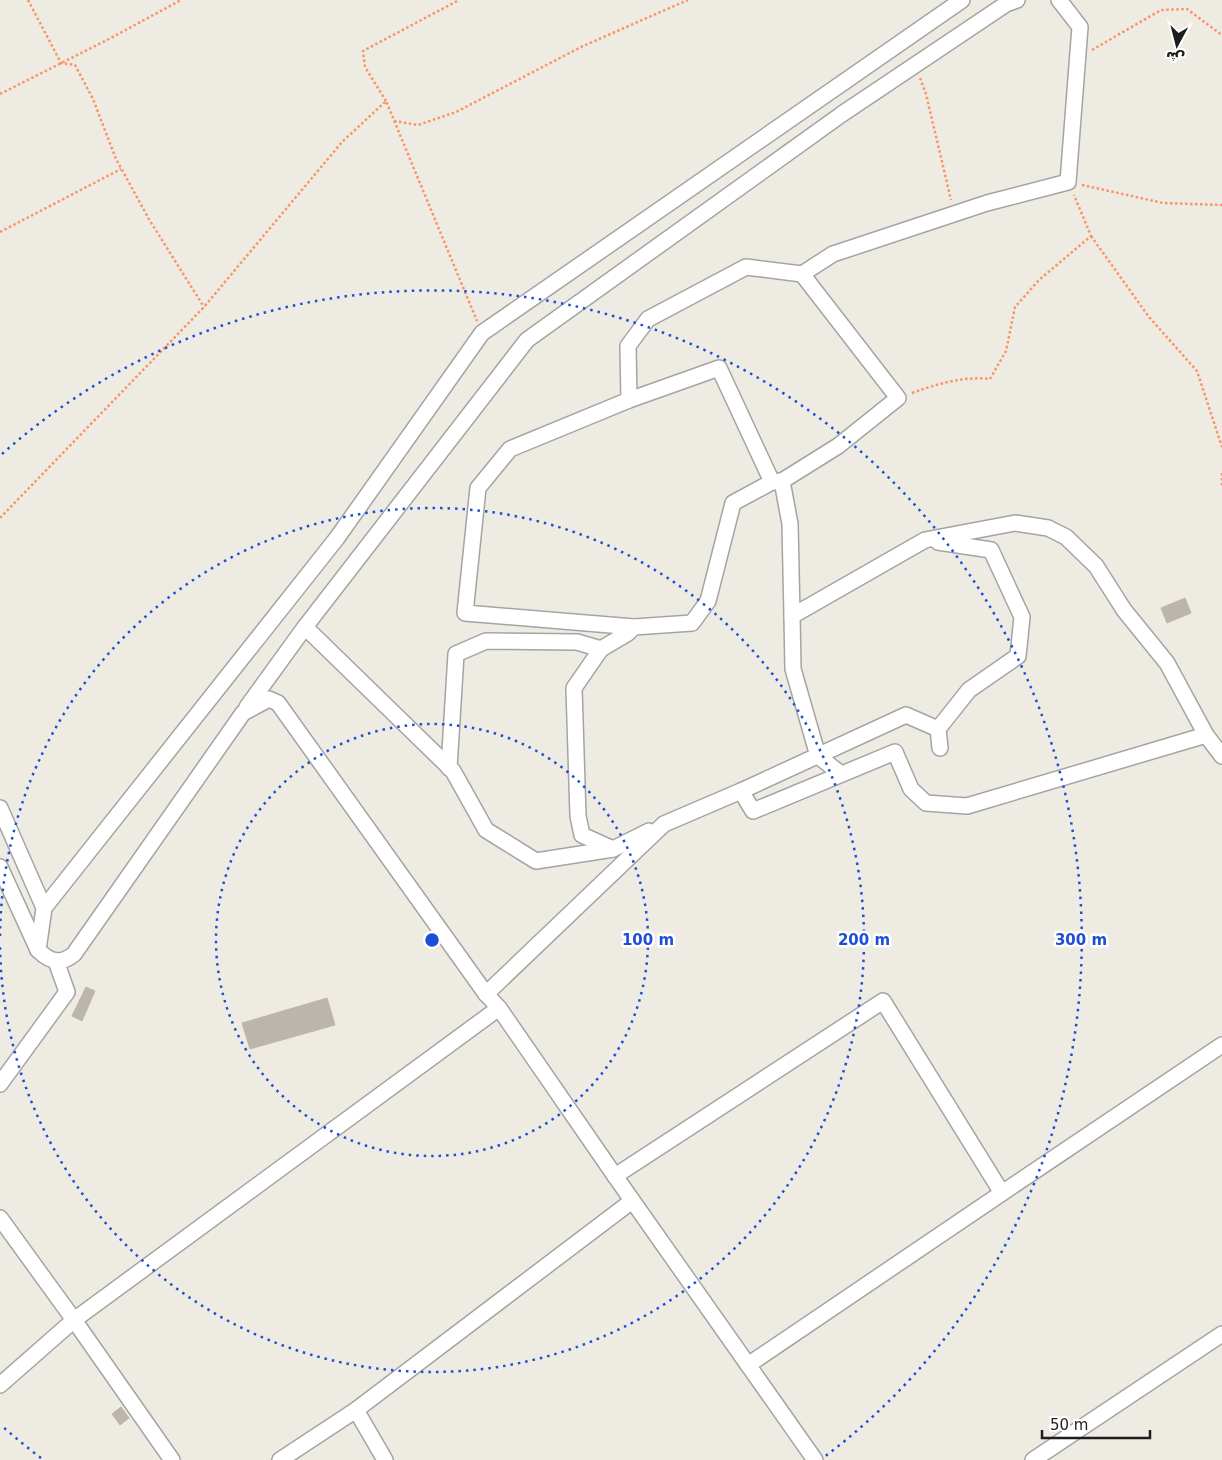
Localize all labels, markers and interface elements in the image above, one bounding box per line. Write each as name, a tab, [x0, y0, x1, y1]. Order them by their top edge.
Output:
north arrow	[1152, 20, 1202, 70]
text: ش	[1165, 49, 1186, 67]
centre of rings	[423, 931, 441, 949]
text: 100 m	[622, 931, 674, 949]
text: 200 m	[838, 931, 890, 949]
text: 300 m	[1055, 931, 1107, 949]
scale bar	[1042, 1408, 1150, 1440]
text: 50 m	[1050, 1416, 1088, 1434]

